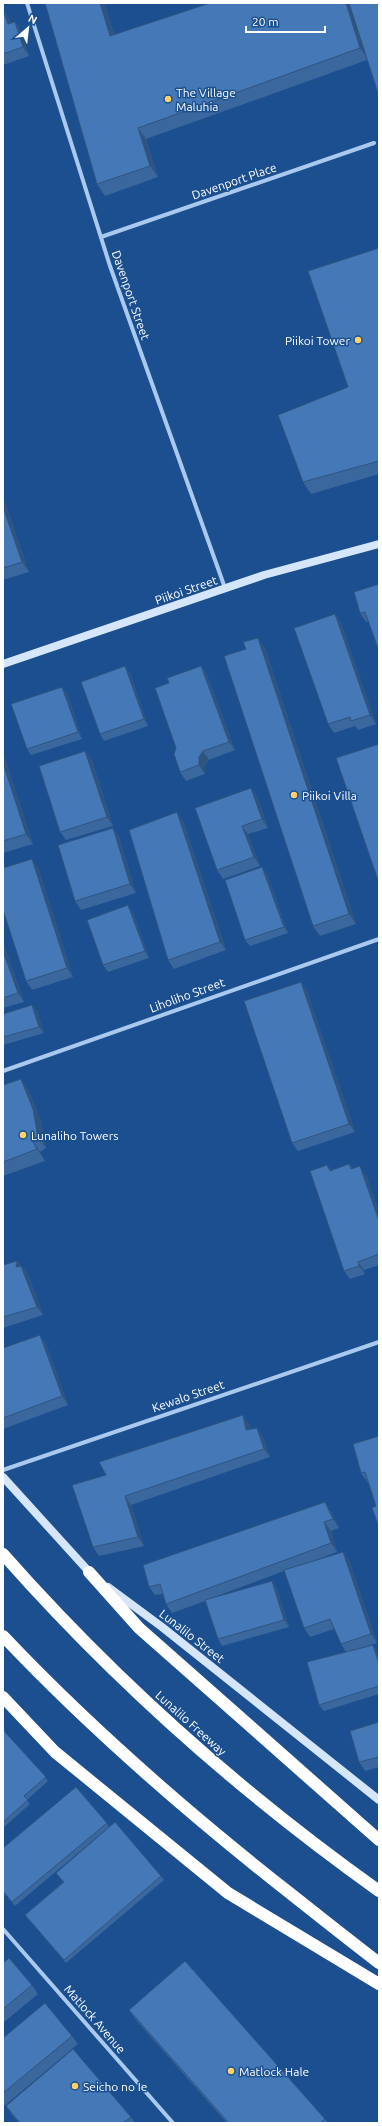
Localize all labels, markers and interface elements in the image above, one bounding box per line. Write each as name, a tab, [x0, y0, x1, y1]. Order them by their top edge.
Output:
north arrow	[8, 8, 48, 48]
scale bar	[246, 8, 325, 34]
text: N	[26, 12, 39, 26]
text: 20 m	[252, 15, 279, 28]
place label: The Village Maluhia	[176, 86, 236, 113]
marker: The Village Maluhia	[163, 94, 173, 104]
street label: Davenport Place	[190, 160, 278, 202]
street label: Davenport Street	[110, 249, 152, 342]
place label: Piikoi Tower	[285, 334, 350, 347]
marker: Piikoi Tower	[353, 335, 363, 345]
street label: Piikoi Street	[153, 573, 219, 607]
place label: Piikoi Villa	[302, 789, 357, 802]
marker: Piikoi Villa	[289, 790, 299, 800]
street label: Liholiho Street	[148, 975, 227, 1015]
place label: Lunaliho Towers	[31, 1129, 118, 1142]
marker: Lunaliho Towers	[18, 1130, 28, 1140]
street label: Kewalo Street	[150, 1377, 226, 1414]
street label: Lunalilo Street	[157, 1607, 227, 1665]
street label: Lunalilo Freeway	[153, 1688, 229, 1758]
street label: Matlock Avenue	[62, 1982, 128, 2056]
place label: Matlock Hale	[239, 2065, 309, 2078]
marker: Matlock Hale	[226, 2066, 236, 2076]
place label: Seicho no Ie	[83, 2080, 147, 2093]
marker: Seicho no Ie	[70, 2081, 80, 2091]

